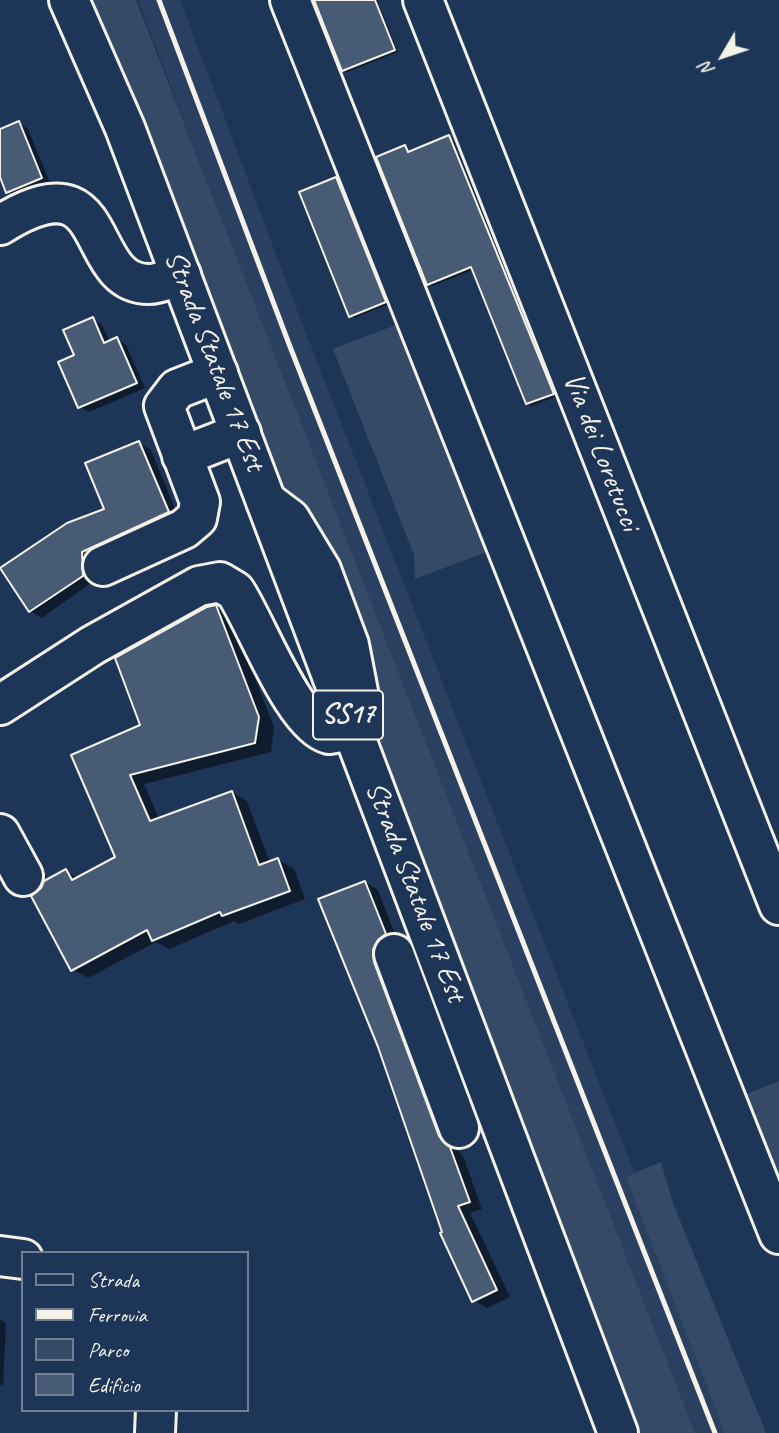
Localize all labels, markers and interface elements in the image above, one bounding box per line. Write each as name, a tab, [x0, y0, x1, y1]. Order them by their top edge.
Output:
north arrow	[688, 21, 758, 91]
text: N	[694, 57, 720, 81]
street label: Strada Statale 17 Est	[156, 246, 272, 476]
street label: Via dei Loretucci	[554, 368, 648, 536]
road number: SS17	[313, 690, 383, 740]
street label: Strada Statale 17 Est	[357, 777, 473, 1007]
legend	[21, 1251, 248, 1412]
text: Strada	[88, 1267, 139, 1293]
text: Ferrovia	[88, 1302, 147, 1328]
text: Parco	[88, 1337, 128, 1363]
text: Edificio	[88, 1372, 140, 1398]

